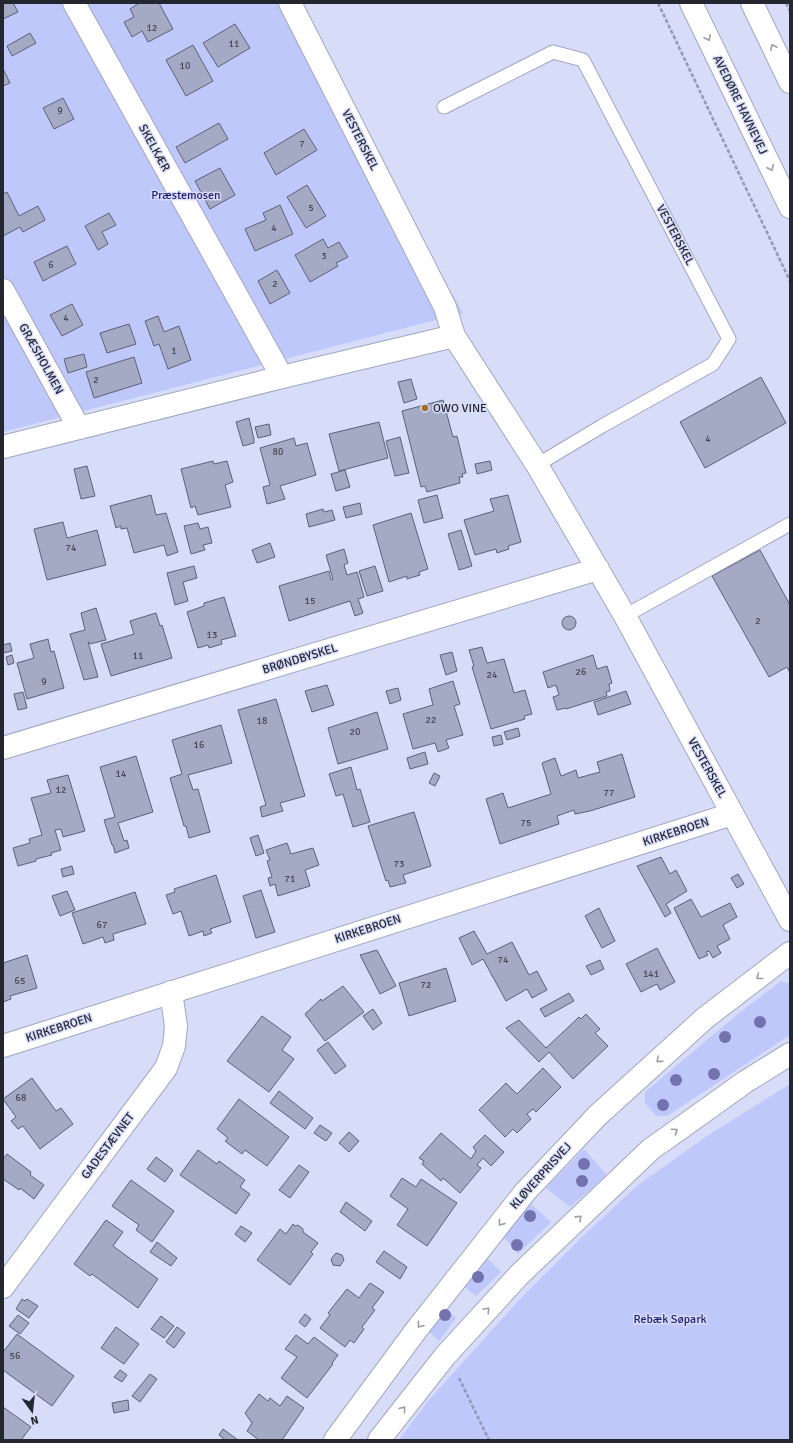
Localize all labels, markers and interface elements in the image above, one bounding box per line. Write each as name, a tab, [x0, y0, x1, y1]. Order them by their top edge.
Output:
house number: 12	[147, 22, 157, 34]
one-way arrow	[703, 34, 711, 41]
house number: 11	[229, 38, 239, 50]
one-way arrow	[770, 44, 778, 51]
street label: AVEDØRE HAVNEVEJ	[709, 53, 771, 157]
house number: 10	[180, 60, 190, 72]
house number: 9	[57, 105, 63, 117]
street label: VESTERSKEL	[338, 107, 382, 173]
street label: SKELKÆR	[135, 122, 173, 174]
house number: 7	[299, 138, 305, 150]
one-way arrow	[766, 163, 774, 171]
park label: Præstemosen	[151, 188, 221, 203]
house number: 5	[308, 202, 314, 214]
street label: VESTERSKEL	[653, 202, 697, 268]
house number: 4	[271, 222, 277, 234]
house number: 3	[321, 250, 327, 262]
house number: 6	[48, 259, 54, 271]
house number: 2	[272, 278, 278, 290]
house number: 4	[63, 312, 69, 324]
street label: GRÆSHOLMEN	[15, 321, 67, 397]
house number: 1	[171, 345, 177, 357]
house number: 2	[93, 374, 99, 386]
place label: OWO VINE	[433, 401, 487, 416]
marker: OWO VINE	[420, 403, 430, 413]
house number: 4	[705, 433, 711, 445]
house number: 80	[273, 446, 283, 458]
house number: 74	[66, 542, 77, 554]
house number: 15	[305, 595, 315, 607]
house number: 2	[755, 615, 761, 627]
house number: 13	[207, 629, 217, 641]
street label: BRØNDBYSKEL	[261, 640, 339, 678]
house number: 11	[133, 650, 143, 662]
house number: 26	[576, 666, 586, 678]
house number: 24	[487, 669, 498, 681]
house number: 9	[41, 676, 47, 688]
house number: 22	[426, 714, 436, 726]
house number: 18	[257, 715, 267, 727]
house number: 20	[350, 726, 360, 738]
street label: VESTERSKEL	[684, 735, 730, 801]
house number: 16	[194, 739, 204, 751]
house number: 14	[116, 768, 127, 780]
house number: 12	[56, 784, 66, 796]
house number: 77	[604, 787, 614, 799]
street label: KIRKEBROEN	[641, 814, 711, 850]
house number: 75	[521, 817, 531, 829]
house number: 73	[394, 858, 404, 870]
house number: 71	[285, 873, 295, 885]
street label: KIRKEBROEN	[333, 911, 403, 947]
house number: 67	[97, 919, 107, 931]
house number: 74	[498, 954, 509, 966]
house number: 141	[643, 968, 659, 980]
one-way arrow	[757, 972, 764, 979]
house number: 65	[15, 975, 25, 987]
house number: 72	[421, 979, 431, 991]
street label: KIRKEBROEN	[24, 1010, 94, 1046]
one-way arrow	[657, 1055, 664, 1062]
house number: 68	[16, 1092, 26, 1104]
street label: GADESTÆVNET	[78, 1110, 138, 1182]
one-way arrow	[671, 1129, 678, 1136]
street label: KLØVERPRISVEJ	[507, 1140, 575, 1212]
one-way arrow	[574, 1215, 582, 1223]
one-way arrow	[498, 1218, 505, 1225]
one-way arrow	[482, 1307, 490, 1315]
park label: Rebæk Søpark	[633, 1312, 707, 1327]
one-way arrow	[418, 1320, 425, 1327]
house number: 56	[10, 1350, 20, 1362]
north arrow	[12, 1391, 52, 1431]
one-way arrow	[398, 1407, 405, 1414]
text: N	[29, 1413, 40, 1427]

